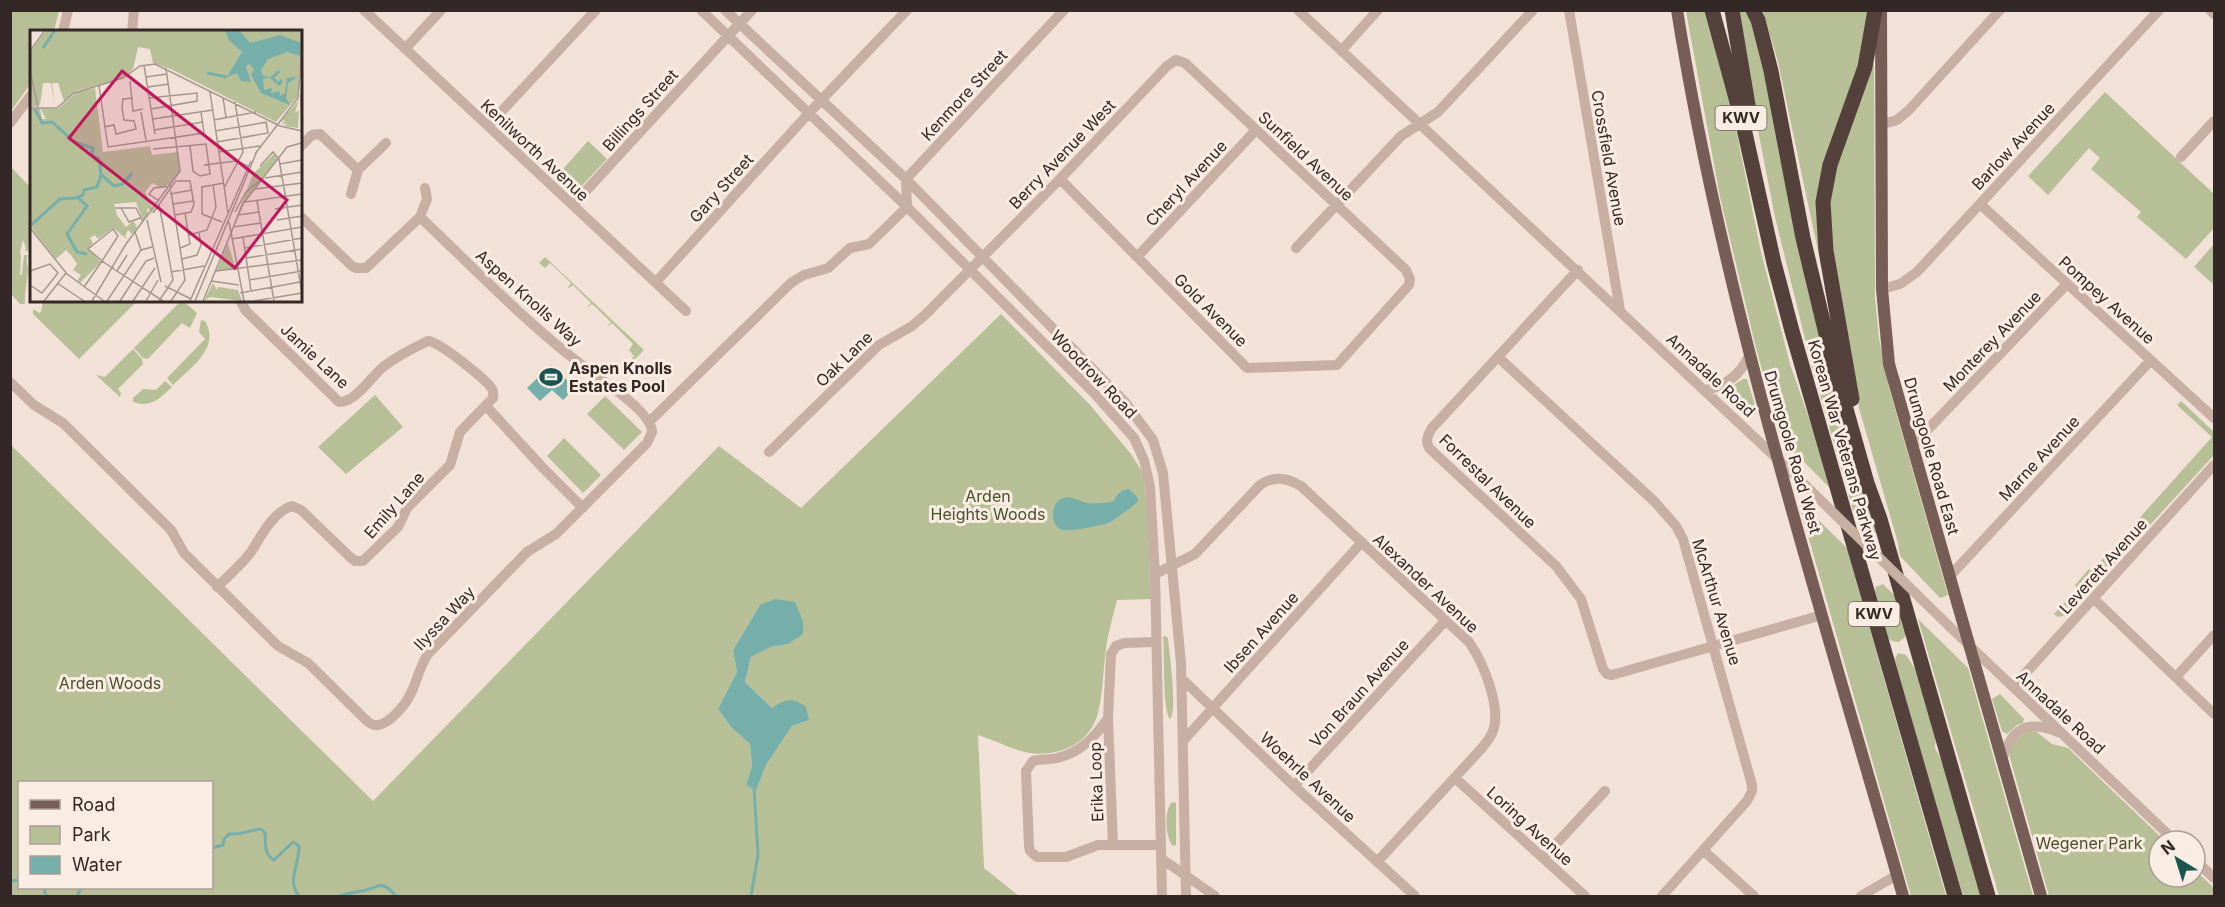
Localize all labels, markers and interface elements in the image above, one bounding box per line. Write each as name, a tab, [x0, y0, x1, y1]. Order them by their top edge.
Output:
inset map	[30, 30, 302, 302]
street label: Kenmore Street	[917, 45, 1011, 145]
street label: Billings Street	[598, 65, 682, 155]
street label: Crossfield Avenue	[1587, 89, 1631, 227]
street label: Kenilworth Avenue	[477, 95, 593, 205]
street label: Berry Avenue West	[1005, 95, 1119, 213]
street label: Barlow Avenue	[1967, 98, 2059, 194]
road number: KWV	[1716, 106, 1766, 130]
street label: Sunfield Avenue	[1254, 107, 1358, 205]
street label: Cheryl Avenue	[1141, 136, 1231, 230]
street label: Gary Street	[685, 149, 757, 227]
street label: Aspen Knolls Way	[472, 245, 586, 351]
street label: Pompey Avenue	[2055, 252, 2159, 348]
street label: Gold Avenue	[1170, 269, 1252, 351]
street label: Monterey Avenue	[1939, 286, 2045, 396]
street label: Jamie Lane	[276, 319, 354, 393]
street label: Woodrow Road	[1047, 326, 1141, 422]
street label: Oak Lane	[811, 327, 877, 391]
street label: Annadale Road	[1662, 329, 1760, 421]
street label: Korean War Veterans Parkway	[1804, 337, 1886, 563]
place label: Aspen Knolls Estates Pool	[569, 358, 672, 396]
sports icon: Aspen Knolls Estates Pool	[538, 364, 564, 390]
street label: Drumgoole Road West	[1760, 368, 1826, 536]
street label: Drumgoole Road East	[1900, 375, 1964, 537]
street label: Marne Avenue	[1994, 411, 2084, 505]
street label: Forrestal Avenue	[1435, 430, 1541, 532]
street label: Emily Lane	[360, 468, 428, 542]
park label: Arden Heights Woods	[931, 486, 1045, 524]
street label: Leverett Avenue	[2055, 514, 2151, 618]
street label: Alexander Avenue	[1369, 529, 1483, 637]
street label: McArthur Avenue	[1688, 536, 1746, 668]
street label: Ilyssa Way	[409, 582, 479, 654]
street label: Ibsen Avenue	[1219, 587, 1303, 677]
road number: KWV	[1848, 602, 1900, 626]
street label: Von Braun Avenue	[1305, 635, 1413, 751]
street label: Annadale Road	[2012, 666, 2110, 758]
park label: Arden Woods	[59, 673, 161, 693]
street label: Woehrle Avenue	[1256, 728, 1360, 826]
street label: Erika Loop	[1085, 742, 1107, 822]
legend	[18, 781, 213, 889]
street label: Loring Avenue	[1483, 782, 1577, 870]
text: Road	[72, 794, 115, 815]
text: Park	[72, 824, 111, 845]
north arrow	[2147, 829, 2207, 889]
park label: Wegener Park	[2036, 833, 2143, 853]
text: N	[2157, 836, 2179, 859]
text: Water	[72, 854, 122, 875]

